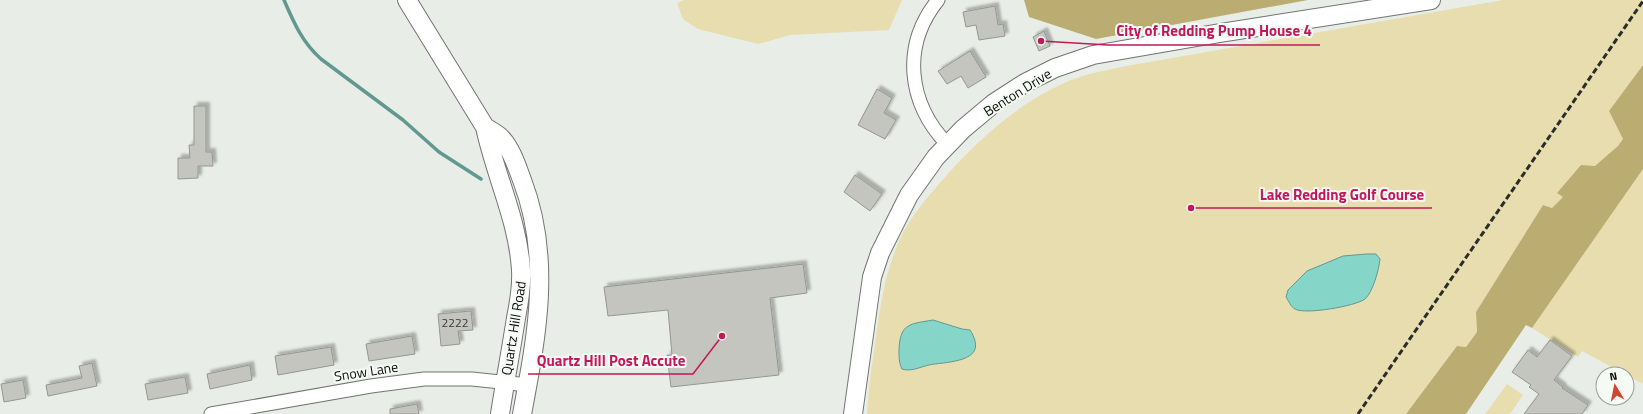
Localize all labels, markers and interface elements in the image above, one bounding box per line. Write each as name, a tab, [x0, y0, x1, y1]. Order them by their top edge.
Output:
callout: City of Redding Pump House 4	[1108, 18, 1320, 45]
text: City of Redding Pump House 4	[1116, 19, 1312, 42]
street label: Benton Drive	[979, 63, 1055, 121]
callout: Lake Redding Golf Course	[1252, 181, 1432, 208]
text: Lake Redding Golf Course	[1260, 183, 1425, 206]
street label: Quartz Hill Road	[495, 279, 531, 377]
house number: 2222	[442, 313, 468, 332]
callout: Quartz Hill Post Accute	[528, 347, 693, 374]
text: Quartz Hill Post Accute	[537, 349, 686, 372]
street label: Snow Lane	[333, 356, 399, 386]
north arrow	[1595, 366, 1635, 406]
text: N	[1608, 368, 1618, 385]

